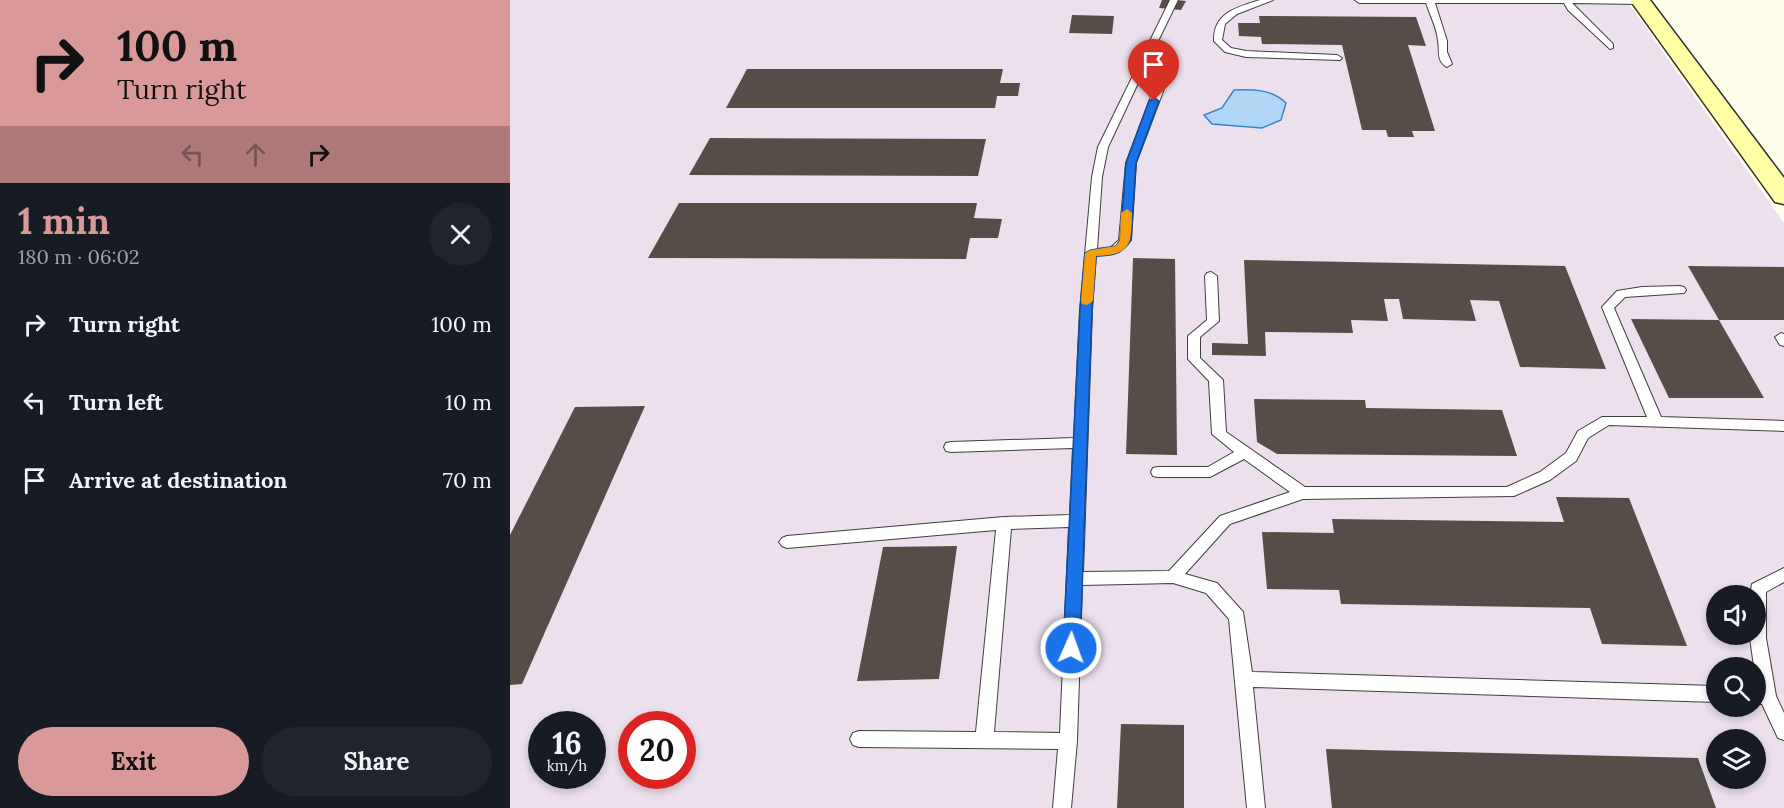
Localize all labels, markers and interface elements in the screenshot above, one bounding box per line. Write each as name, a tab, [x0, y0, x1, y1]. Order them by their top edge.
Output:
text: 100 m	[117, 19, 237, 73]
icon: right	[18, 24, 96, 102]
pin	[1128, 39, 1179, 101]
icon: arrive	[1137, 48, 1170, 81]
text: Turn right	[117, 72, 246, 106]
icon: left	[176, 138, 209, 171]
icon: ahead	[239, 138, 272, 171]
icon: right	[302, 138, 335, 171]
text: 1 min	[18, 198, 110, 244]
button: close	[429, 203, 492, 266]
text: 180 m · 06:02	[18, 244, 140, 269]
icon: right	[18, 308, 51, 341]
text: Turn right	[69, 310, 180, 338]
text: 100 m	[431, 310, 492, 338]
icon: left	[18, 386, 51, 419]
text: Turn left	[69, 388, 163, 416]
text: 10 m	[445, 388, 492, 416]
icon: arrive	[18, 464, 51, 497]
text: Arrive at destination	[69, 466, 287, 494]
text: 70 m	[443, 466, 492, 494]
map controls	[1706, 585, 1766, 789]
button: sound	[1706, 585, 1766, 645]
position arrow	[1039, 616, 1103, 680]
button: search	[1706, 657, 1766, 717]
speed limit sign: 20	[618, 711, 696, 789]
text: 16	[552, 724, 582, 762]
button: Exit	[18, 727, 249, 796]
button: Share	[261, 727, 492, 796]
button: layers	[1706, 729, 1766, 789]
text: km/h	[547, 756, 587, 775]

